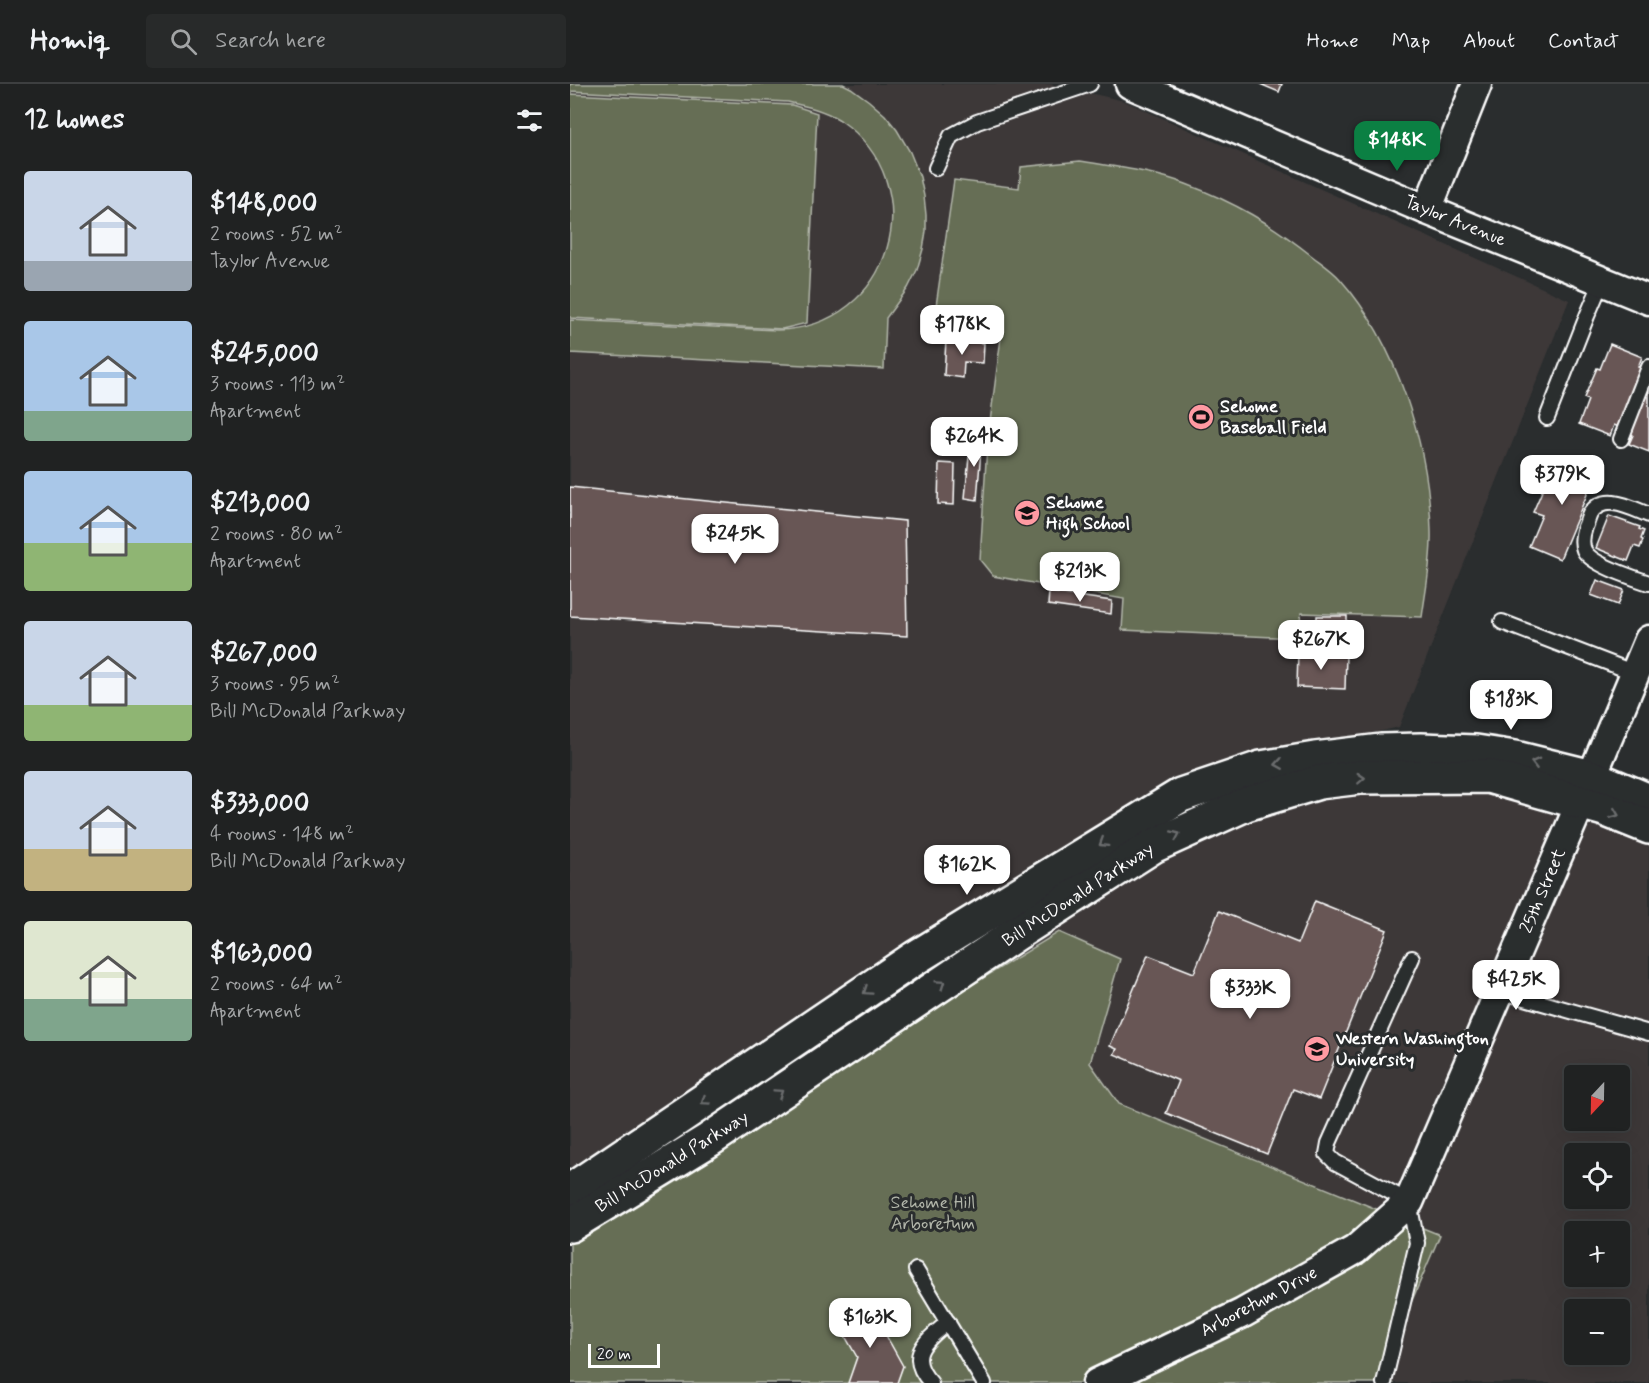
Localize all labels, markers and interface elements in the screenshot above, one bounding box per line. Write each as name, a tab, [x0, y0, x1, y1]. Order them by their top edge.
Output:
search box	[146, 14, 566, 68]
text: Homiq	[30, 23, 110, 60]
icon: search	[167, 25, 200, 58]
text: Search here	[215, 27, 326, 55]
text: Home	[1307, 27, 1359, 55]
text: Map	[1392, 27, 1430, 55]
text: About	[1463, 27, 1515, 55]
text: Contact	[1548, 27, 1619, 55]
text: 12 homes	[24, 103, 124, 137]
icon: filters	[513, 104, 546, 137]
pin: $148K	[1355, 121, 1439, 172]
text: $148K	[1368, 127, 1426, 154]
text: $148,000	[210, 187, 317, 221]
street label: Taylor Avenue	[1401, 190, 1509, 252]
icon: home	[72, 195, 144, 267]
text: 2 rooms · 52 m²	[210, 221, 343, 248]
text: Taylor Avenue	[210, 248, 330, 275]
pin: $178K	[920, 305, 1004, 356]
text: $178K	[934, 311, 990, 338]
text: $245,000	[210, 337, 319, 371]
icon: home	[72, 345, 144, 417]
text: 3 rooms · 113 m²	[210, 371, 345, 398]
place label: Sehome Baseball Field	[1220, 395, 1327, 440]
text: Apartment	[210, 398, 301, 425]
sports icon: Sehome Baseball Field	[1186, 402, 1216, 432]
pin: $264K	[932, 417, 1016, 468]
text: $264K	[945, 423, 1003, 450]
pin: $379K	[1520, 455, 1604, 506]
text: $379K	[1534, 461, 1590, 488]
text: $213,000	[210, 487, 311, 521]
place label: Sehome High School	[1046, 491, 1130, 538]
icon: home	[72, 495, 144, 567]
school or university icon: Sehome High School	[1012, 498, 1042, 528]
pin: $245K	[693, 514, 777, 565]
text: $245K	[706, 520, 764, 547]
text: 2 rooms · 80 m²	[210, 521, 343, 548]
text: Apartment	[210, 548, 301, 575]
pin: $213K	[1038, 552, 1122, 603]
text: $213K	[1054, 558, 1106, 585]
pin: $267K	[1279, 620, 1363, 671]
text: $267K	[1292, 626, 1350, 653]
text: $267,000	[210, 637, 318, 671]
icon: home	[72, 645, 144, 717]
text: 3 rooms · 95 m²	[210, 671, 340, 698]
pin: $183K	[1469, 680, 1553, 731]
text: $183K	[1484, 686, 1538, 713]
text: Bill McDonald Parkway	[210, 698, 405, 725]
one-way arrow	[1530, 757, 1540, 770]
one-way arrow	[1275, 758, 1284, 770]
one-way arrow	[1357, 771, 1366, 784]
text: $333,000	[210, 787, 309, 821]
icon: home	[72, 795, 144, 867]
one-way arrow	[1609, 807, 1620, 819]
text: 4 rooms · 148 m²	[210, 821, 354, 848]
one-way arrow	[1170, 831, 1181, 843]
one-way arrow	[1099, 835, 1109, 847]
street label: Bill McDonald Parkway	[998, 837, 1158, 953]
pin: $162K	[925, 845, 1009, 896]
street label: 25th Street	[1514, 845, 1572, 937]
text: Bill McDonald Parkway	[210, 848, 405, 875]
text: $162K	[938, 851, 996, 878]
text: $163,000	[210, 937, 313, 971]
icon: home	[72, 945, 144, 1017]
pin: $425K	[1474, 960, 1558, 1011]
text: $425K	[1486, 966, 1546, 993]
pin: $333K	[1208, 969, 1292, 1020]
text: 2 rooms · 64 m²	[210, 971, 343, 998]
text: $333K	[1224, 975, 1276, 1002]
one-way arrow	[935, 980, 945, 992]
one-way arrow	[862, 984, 873, 995]
text: Apartment	[210, 998, 301, 1025]
place label: Western Washington University	[1335, 1027, 1489, 1072]
school or university icon: Western Washington University	[1302, 1034, 1332, 1064]
north arrow	[1564, 1065, 1630, 1131]
map controls	[1564, 1065, 1630, 1365]
one-way arrow	[773, 1089, 784, 1100]
one-way arrow	[701, 1094, 712, 1105]
street label: Bill McDonald Parkway	[591, 1105, 753, 1219]
button: locate	[1564, 1143, 1630, 1209]
park label: Sehome Hill Arboretum	[891, 1191, 975, 1236]
button: +	[1564, 1221, 1630, 1287]
street label: Arboretum Drive	[1196, 1261, 1322, 1343]
pin: $163K	[828, 1298, 912, 1349]
button: −	[1564, 1299, 1630, 1365]
text: $163K	[843, 1304, 897, 1331]
scale bar	[588, 1341, 660, 1368]
text: 20 m	[597, 1344, 631, 1365]

